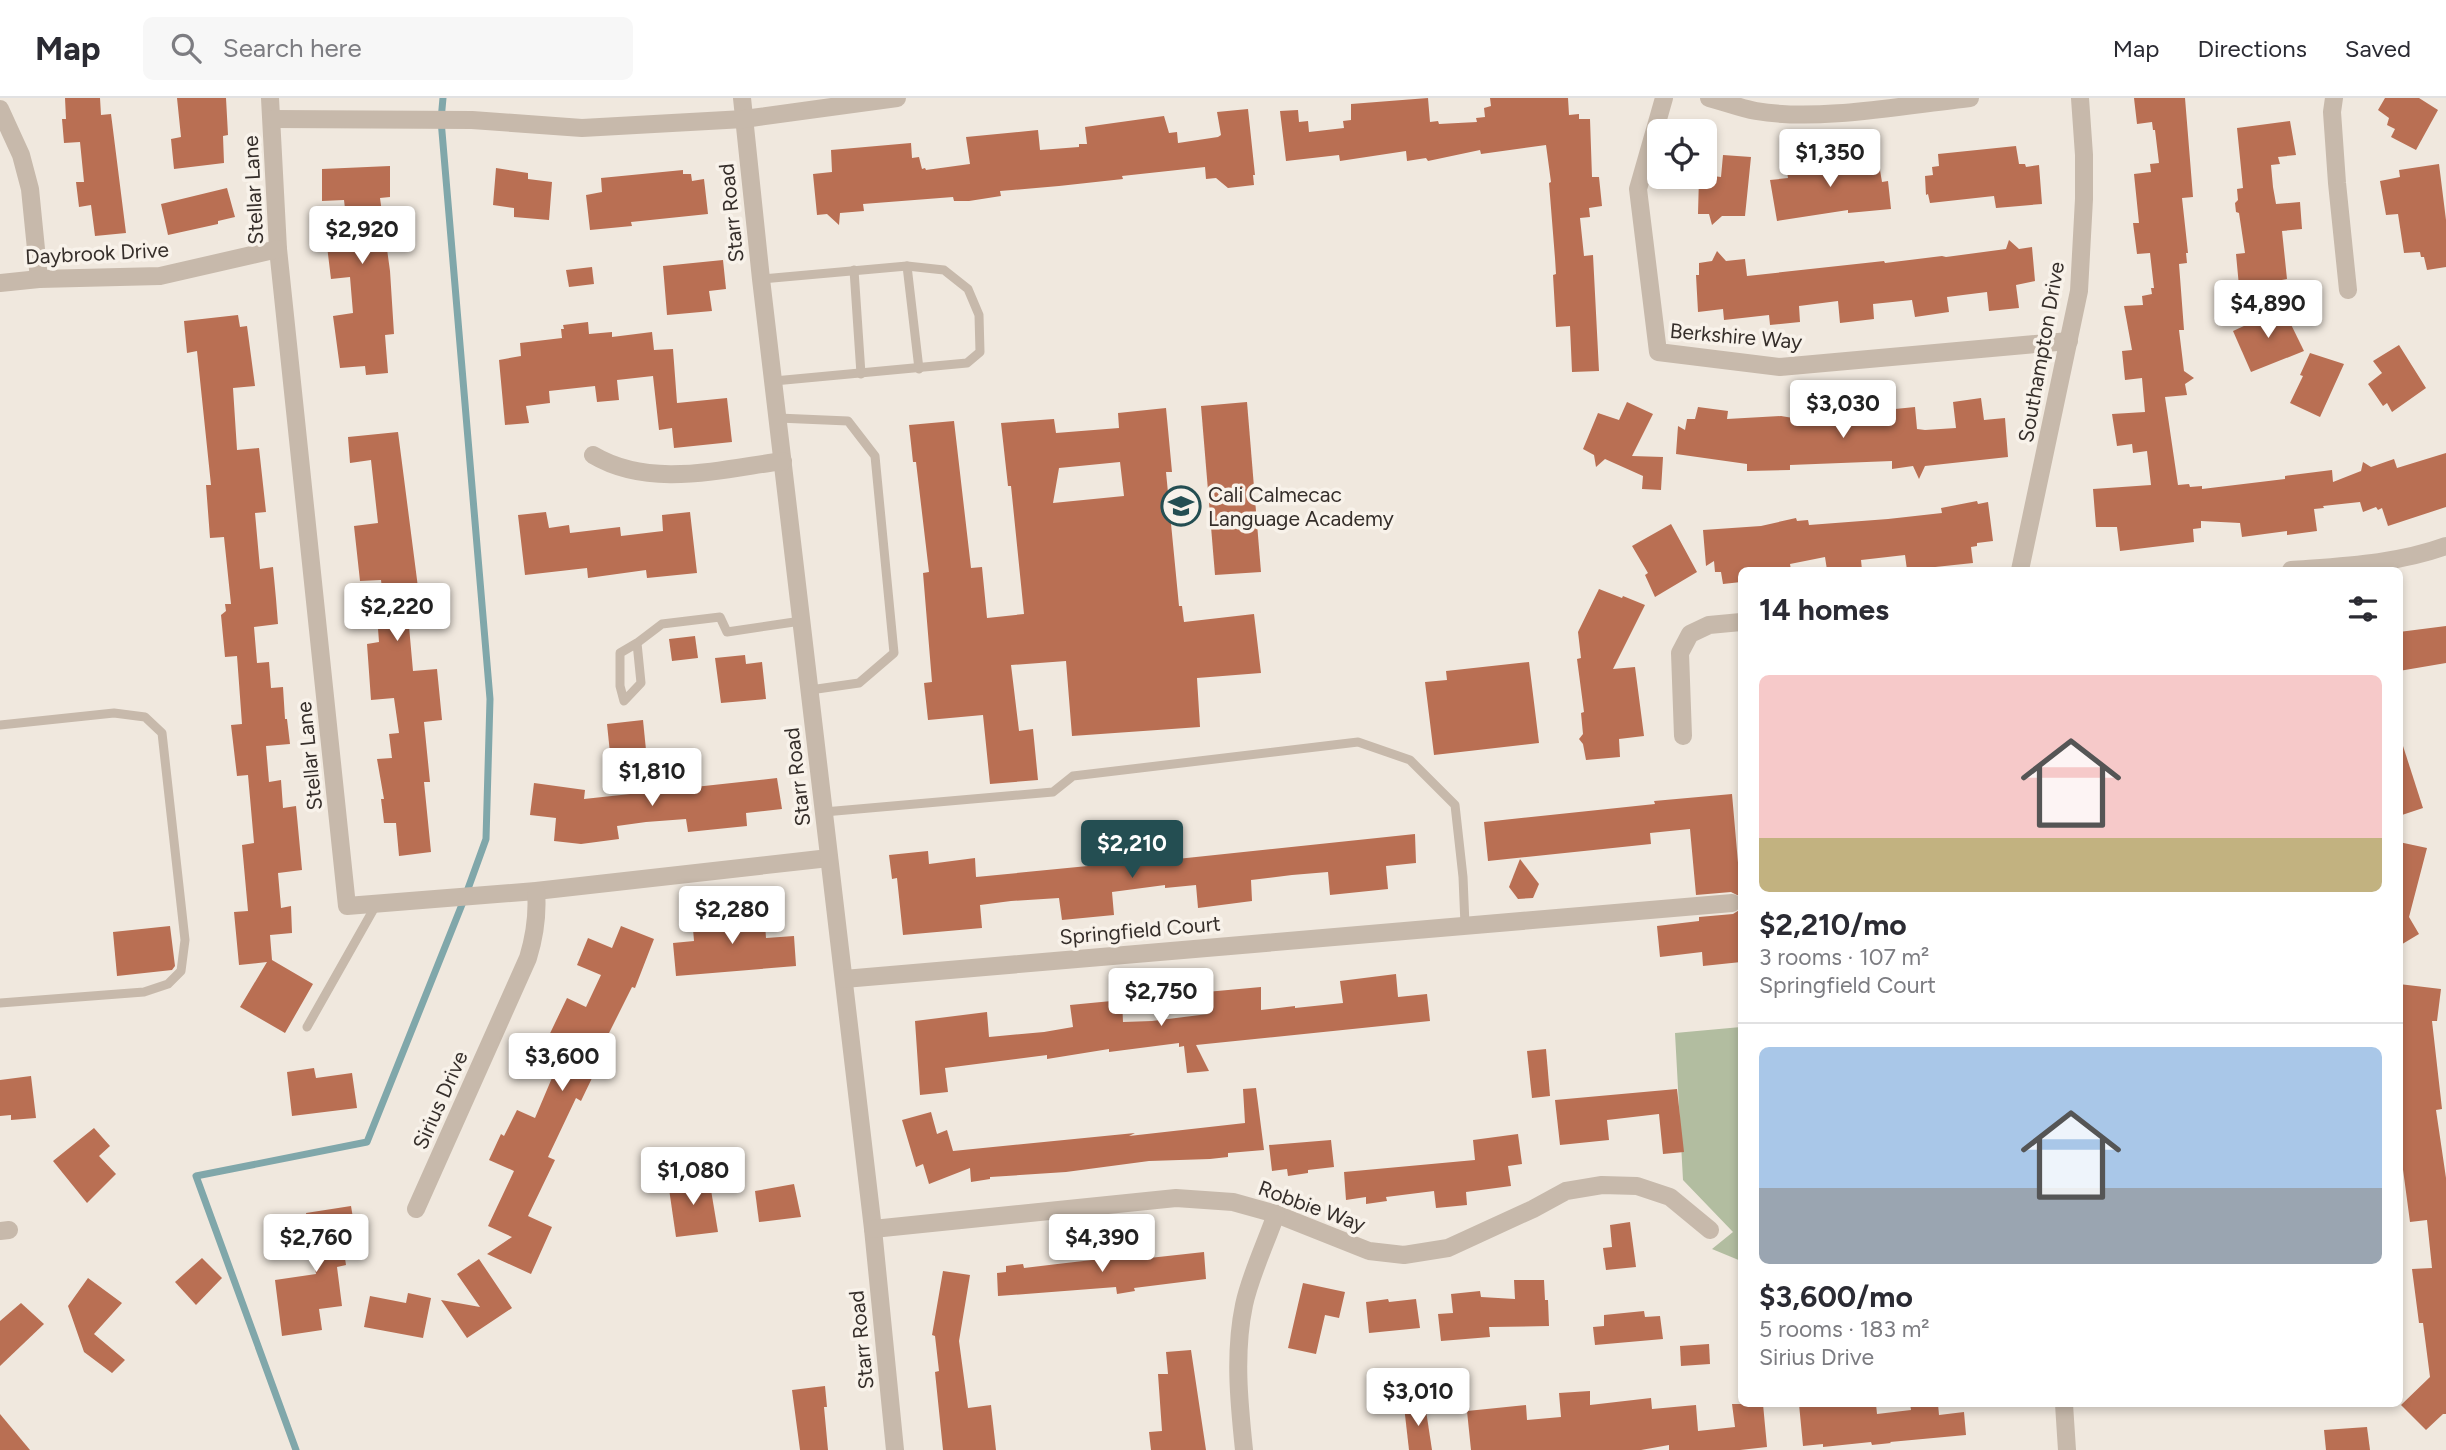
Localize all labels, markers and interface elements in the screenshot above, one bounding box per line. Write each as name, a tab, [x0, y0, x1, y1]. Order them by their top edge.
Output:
search box	[143, 17, 633, 80]
text: Map	[35, 29, 101, 68]
icon: search	[167, 29, 205, 67]
text: Search here	[223, 32, 362, 64]
text: Map	[2113, 34, 2159, 63]
text: Directions	[2197, 34, 2307, 63]
text: Saved	[2345, 34, 2411, 63]
map controls	[1647, 119, 1717, 189]
button: locate	[1647, 119, 1717, 189]
pin: $1,350	[1773, 130, 1887, 189]
street label: Stellar Lane	[238, 135, 268, 245]
text: $1,350	[1795, 138, 1865, 166]
street label: Starr Road	[713, 162, 749, 264]
pin: $2,920	[305, 206, 419, 266]
text: $2,920	[325, 215, 399, 243]
street label: Daybrook Drive	[25, 237, 169, 269]
street label: Southampton Drive	[2013, 260, 2069, 444]
pin: $4,890	[2211, 280, 2325, 340]
text: $4,890	[2230, 289, 2306, 317]
street label: Berkshire Way	[1669, 318, 1803, 354]
pin: $3,030	[1786, 380, 1900, 440]
text: $3,030	[1806, 389, 1880, 417]
place label: Cali Calmecac Language Academy	[1208, 482, 1394, 531]
school or university icon: Cali Calmecac Language Academy	[1160, 485, 1202, 527]
pin: $2,220	[340, 584, 454, 643]
icon: filters	[2344, 590, 2382, 628]
text: 14 homes	[1759, 591, 1889, 628]
text: $2,220	[360, 592, 434, 620]
street label: Stellar Lane	[291, 700, 327, 812]
icon: home	[2008, 720, 2134, 846]
street label: Starr Road	[779, 726, 815, 828]
pin: $1,810	[595, 748, 709, 808]
text: $1,810	[618, 757, 686, 785]
pin: $2,210	[1075, 820, 1189, 880]
text: $2,210	[1097, 829, 1167, 857]
pin: $2,280	[675, 886, 789, 946]
text: $2,280	[695, 895, 769, 923]
text: $2,210/mo	[1759, 906, 1907, 943]
street label: Springfield Court	[1058, 911, 1222, 949]
text: 3 rooms · 107 m²	[1759, 943, 1929, 971]
pin: $2,750	[1104, 968, 1218, 1028]
text: Springfield Court	[1759, 971, 1936, 999]
text: $2,750	[1124, 977, 1198, 1005]
pin: $3,600	[505, 1034, 619, 1093]
text: $3,600	[525, 1042, 599, 1070]
street label: Sirius Drive	[407, 1047, 473, 1153]
icon: home	[2008, 1092, 2134, 1218]
pin: $1,080	[636, 1148, 750, 1207]
text: $1,080	[657, 1156, 729, 1184]
street label: Robbie Way	[1255, 1175, 1369, 1237]
pin: $2,760	[259, 1214, 373, 1274]
pin: $4,390	[1045, 1214, 1159, 1274]
text: $2,760	[279, 1223, 353, 1251]
text: $4,390	[1065, 1223, 1139, 1251]
text: $3,600/mo	[1759, 1278, 1913, 1315]
street label: Starr Road	[843, 1289, 879, 1391]
text: 5 rooms · 183 m²	[1759, 1315, 1930, 1343]
text: Sirius Drive	[1759, 1343, 1874, 1371]
pin: $3,010	[1361, 1368, 1475, 1428]
text: $3,010	[1383, 1377, 1453, 1405]

